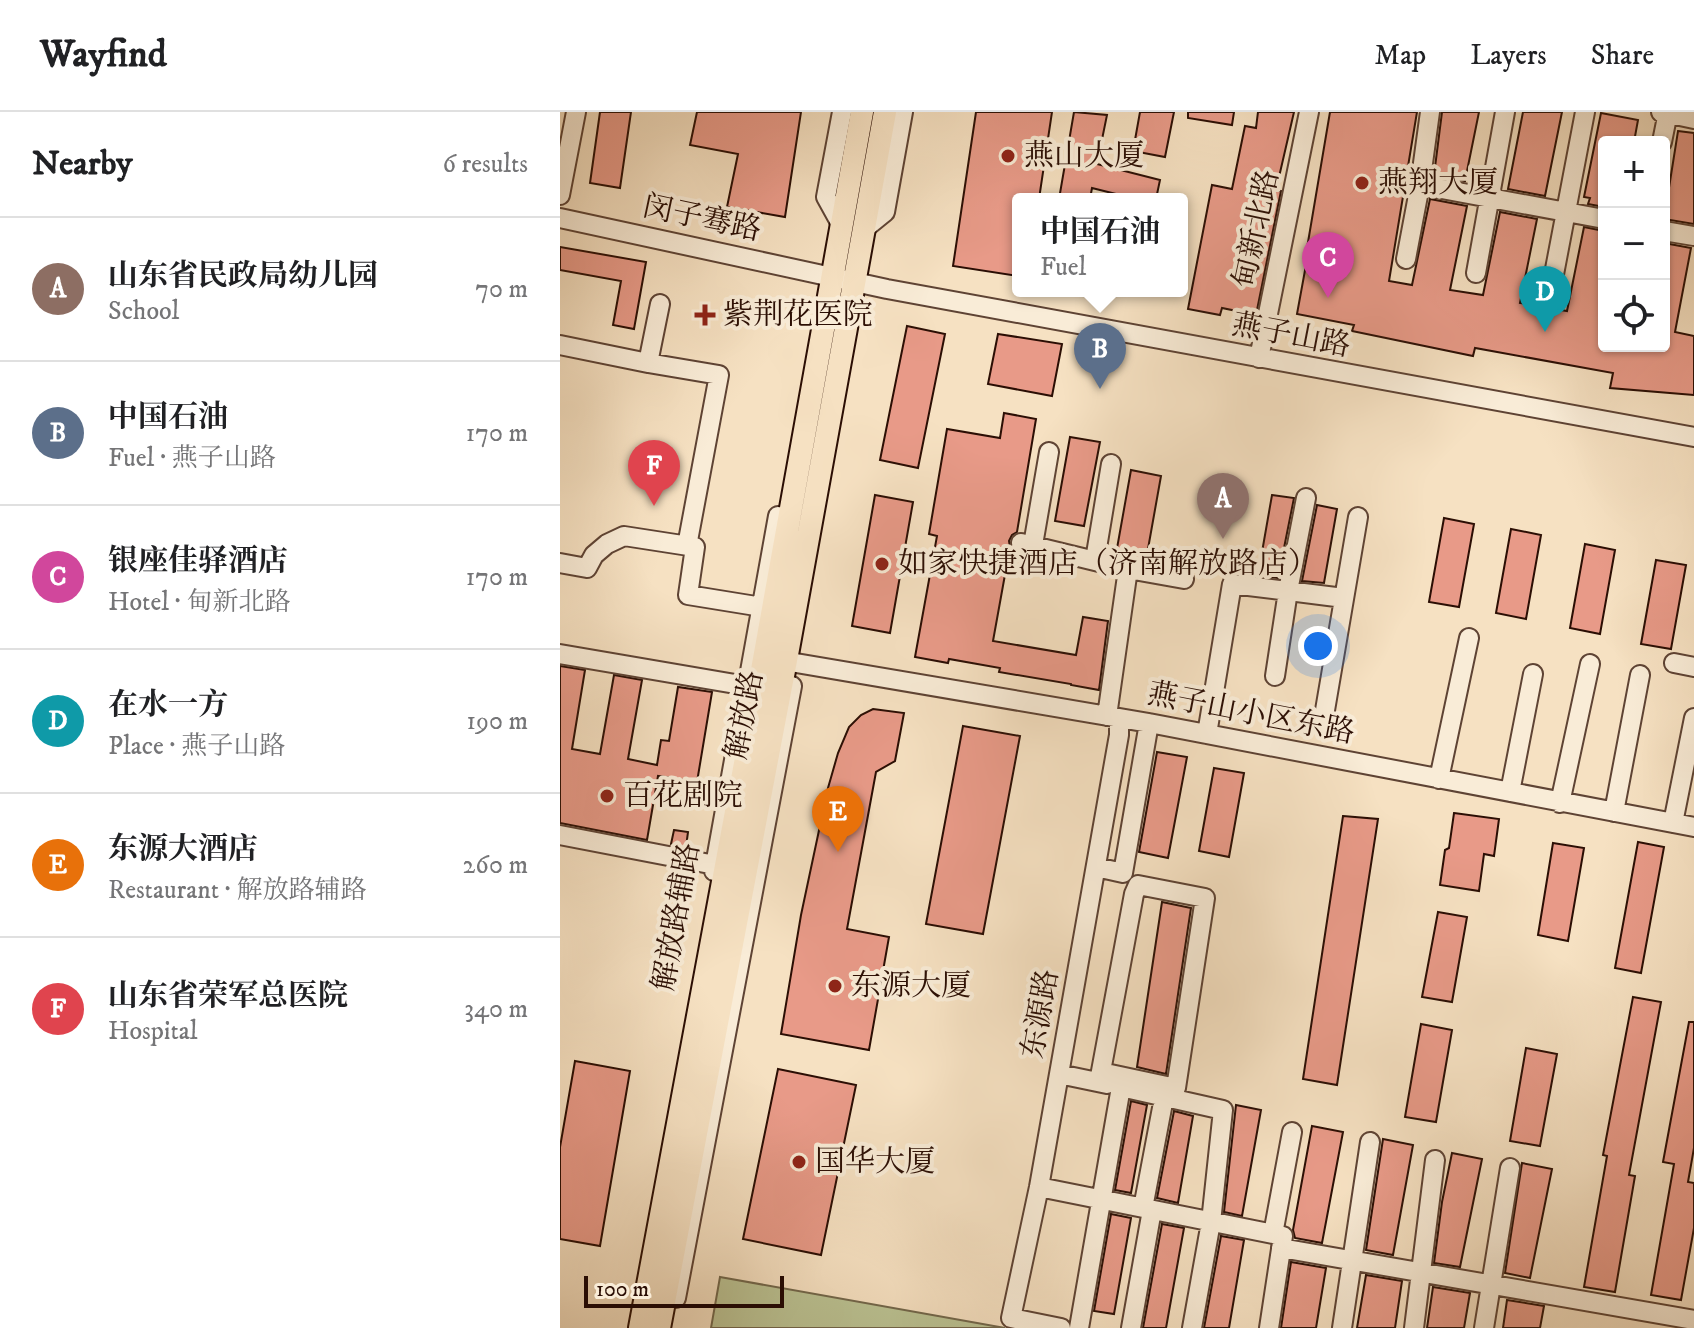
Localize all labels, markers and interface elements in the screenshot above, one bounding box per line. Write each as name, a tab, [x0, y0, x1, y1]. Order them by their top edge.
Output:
text: Wayfind	[40, 31, 167, 79]
text: Map	[1375, 38, 1426, 73]
text: Layers	[1470, 38, 1547, 73]
text: Share	[1591, 38, 1654, 73]
map controls	[1598, 136, 1670, 352]
button: +	[1598, 136, 1670, 208]
place label: 燕山大厦	[1024, 138, 1144, 175]
text: Nearby	[32, 143, 133, 185]
marker: 燕山大厦	[999, 147, 1017, 165]
text: 6 results	[442, 148, 528, 181]
place label: 燕翔大厦	[1378, 165, 1498, 202]
street label: 甸新北路	[1226, 166, 1288, 292]
marker: 燕翔大厦	[1353, 174, 1371, 192]
street label: 闵子骞路	[639, 188, 765, 250]
popup	[1012, 193, 1188, 297]
button: −	[1598, 208, 1670, 280]
text: 中国石油	[1040, 214, 1160, 251]
pin: C	[1302, 232, 1354, 298]
text: Fuel	[1040, 251, 1086, 284]
text: 山东省民政局幼儿园	[108, 258, 378, 295]
pin: D	[1519, 266, 1571, 332]
text: A	[50, 273, 66, 306]
text: 70 m	[475, 273, 528, 306]
button: locate	[1598, 280, 1670, 352]
text: School	[108, 295, 179, 328]
place label: 紫荆花医院	[723, 297, 873, 334]
marker: 紫荆花医院	[694, 304, 716, 326]
street label: 燕子山路	[1229, 306, 1353, 366]
pin: B	[1074, 323, 1126, 389]
text: 中国石油	[108, 399, 228, 436]
text: B	[50, 417, 66, 450]
text: 170 m	[466, 417, 528, 450]
pin: F	[628, 440, 680, 506]
text: Fuel · 燕子山路	[108, 442, 276, 475]
pin: A	[1197, 473, 1249, 539]
text: 银座佳驿酒店	[108, 543, 288, 580]
place label: 如家快捷酒店（济南解放路店）	[898, 546, 1318, 583]
marker: 如家快捷酒店（济南解放路店）	[873, 555, 891, 573]
text: C	[49, 561, 67, 594]
text: 170 m	[466, 561, 528, 594]
text: Hotel · 甸新北路	[108, 586, 290, 619]
your location	[1298, 626, 1338, 666]
street label: 解放路	[718, 667, 772, 763]
street label: 燕子山小区东路	[1144, 676, 1358, 752]
text: 在水一方	[108, 687, 228, 724]
text: D	[48, 705, 68, 738]
text: 190 m	[466, 705, 528, 738]
text: Place · 燕子山路	[108, 730, 285, 763]
place label: 百花剧院	[623, 778, 743, 815]
pin: E	[812, 786, 864, 852]
marker: 百花剧院	[598, 787, 616, 805]
text: 东源大酒店	[108, 831, 258, 868]
street label: 解放路辅路	[646, 840, 708, 994]
text: E	[49, 849, 67, 882]
text: 260 m	[463, 849, 528, 882]
text: Restaurant · 解放路辅路	[108, 874, 366, 907]
street label: 东源路	[1015, 966, 1067, 1062]
place label: 东源大厦	[851, 968, 971, 1005]
marker: 东源大厦	[826, 977, 844, 995]
text: 山东省荣军总医院	[108, 978, 348, 1015]
text: F	[50, 993, 66, 1026]
text: 340 m	[464, 993, 528, 1026]
text: Hospital	[108, 1015, 198, 1048]
place label: 国华大厦	[815, 1144, 935, 1181]
marker: 国华大厦	[790, 1153, 808, 1171]
scale bar	[584, 1272, 784, 1308]
text: 100 m	[596, 1276, 649, 1303]

